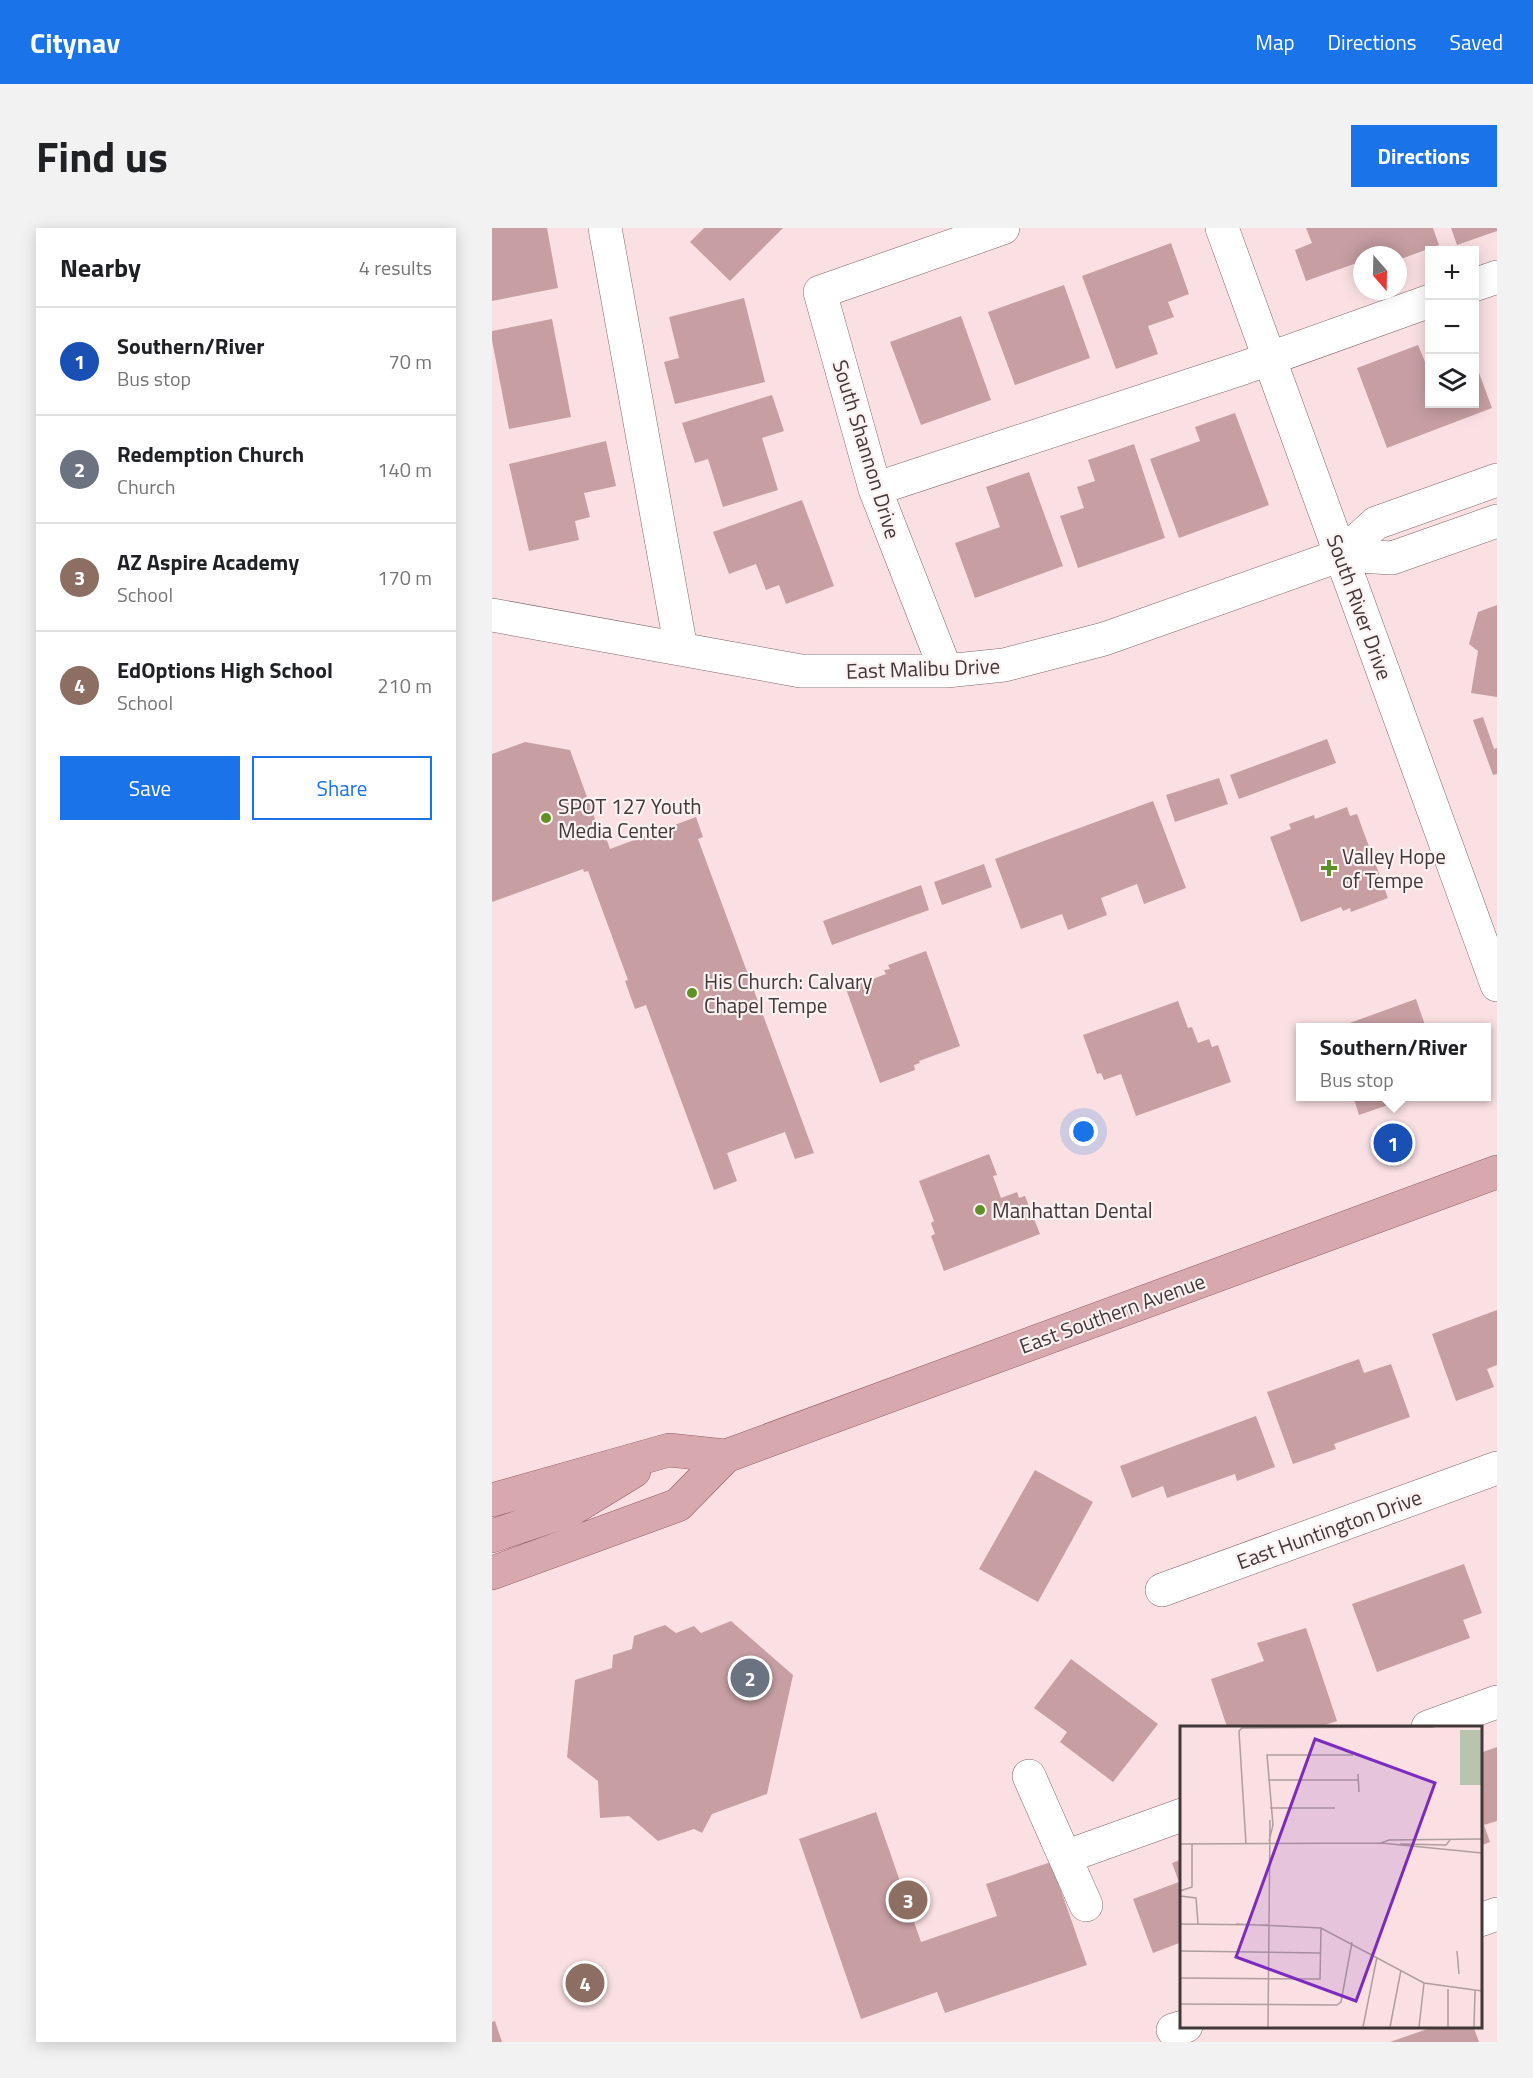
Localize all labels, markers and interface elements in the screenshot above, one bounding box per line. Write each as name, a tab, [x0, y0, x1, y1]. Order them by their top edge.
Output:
text: Citynav	[30, 21, 120, 64]
text: Map	[1255, 26, 1295, 58]
text: Directions	[1328, 26, 1417, 58]
text: Saved	[1450, 26, 1503, 58]
text: Find us	[36, 124, 168, 188]
button: Directions	[1351, 125, 1497, 187]
north arrow	[1353, 246, 1407, 300]
map controls	[1425, 246, 1479, 408]
button: +	[1425, 246, 1479, 300]
text: Nearby	[60, 248, 141, 287]
text: 4 results	[359, 252, 432, 283]
button: −	[1425, 300, 1479, 354]
text: Southern/River	[117, 329, 264, 363]
text: 1	[74, 346, 85, 377]
text: 70 m	[388, 346, 432, 377]
button: layers	[1425, 354, 1479, 408]
street label: South Shannon Drive	[825, 356, 909, 542]
text: Bus stop	[117, 363, 191, 394]
text: Redemption Church	[117, 437, 304, 471]
text: 2	[74, 454, 85, 485]
text: 140 m	[377, 454, 432, 485]
text: Church	[117, 471, 175, 502]
street label: South River Drive	[1319, 530, 1401, 684]
text: AZ Aspire Academy	[117, 545, 299, 579]
text: 3	[74, 562, 85, 593]
text: 170 m	[377, 562, 432, 593]
text: School	[117, 579, 173, 610]
street label: East Malibu Drive	[845, 649, 1001, 687]
text: EdOptions High School	[117, 653, 333, 687]
text: 4	[74, 670, 85, 701]
text: 210 m	[377, 670, 432, 701]
text: School	[117, 687, 173, 718]
button: Save	[60, 756, 240, 820]
button: Share	[252, 756, 432, 820]
place label: SPOT 127 Youth Media Center	[558, 790, 702, 846]
marker: SPOT 127 Youth Media Center	[539, 811, 553, 825]
place label: Valley Hope of Tempe	[1342, 840, 1446, 896]
marker: Valley Hope of Tempe	[1320, 859, 1338, 877]
place label: His Church: Calvary Chapel Tempe	[704, 965, 872, 1021]
marker: His Church: Calvary Chapel Tempe	[685, 986, 699, 1000]
popup	[1296, 1023, 1491, 1101]
text: Southern/River	[1320, 1030, 1467, 1064]
text: Bus stop	[1320, 1064, 1394, 1095]
your location	[1069, 1117, 1098, 1146]
pin: 1	[1374, 1120, 1412, 1166]
place label: Manhattan Dental	[992, 1194, 1153, 1226]
marker: Manhattan Dental	[973, 1203, 987, 1217]
street label: East Southern Avenue	[1015, 1265, 1209, 1361]
street label: East Huntington Drive	[1232, 1481, 1426, 1577]
pin: 2	[730, 1656, 770, 1700]
inset map	[1180, 1726, 1482, 2027]
pin: 3	[888, 1878, 928, 1922]
pin: 4	[566, 1960, 604, 2006]

